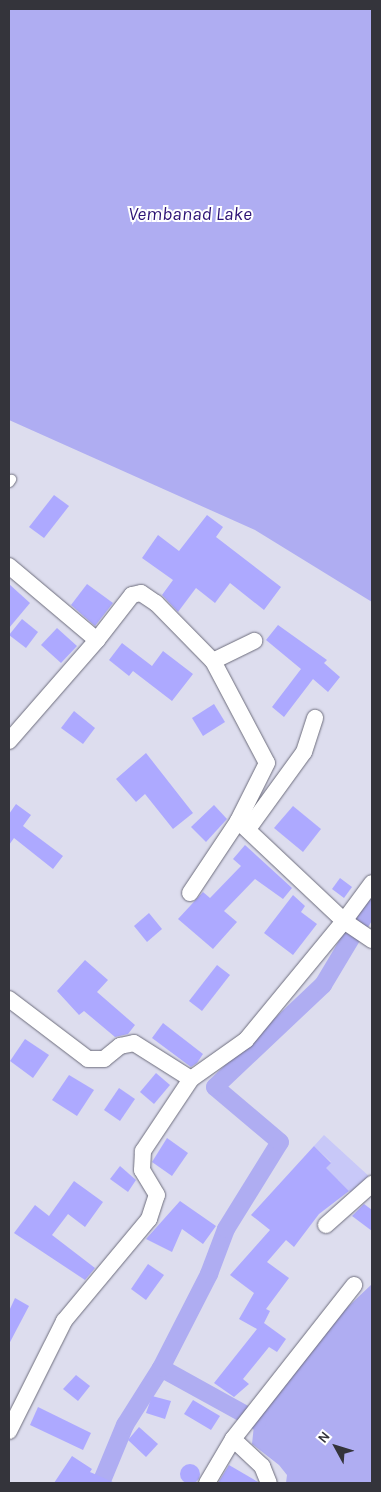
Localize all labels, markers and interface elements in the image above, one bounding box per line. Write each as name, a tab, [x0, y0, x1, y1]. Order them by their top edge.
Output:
water label: Vembanad Lake	[128, 204, 252, 226]
north arrow	[311, 1422, 361, 1472]
text: N	[314, 1428, 334, 1447]

